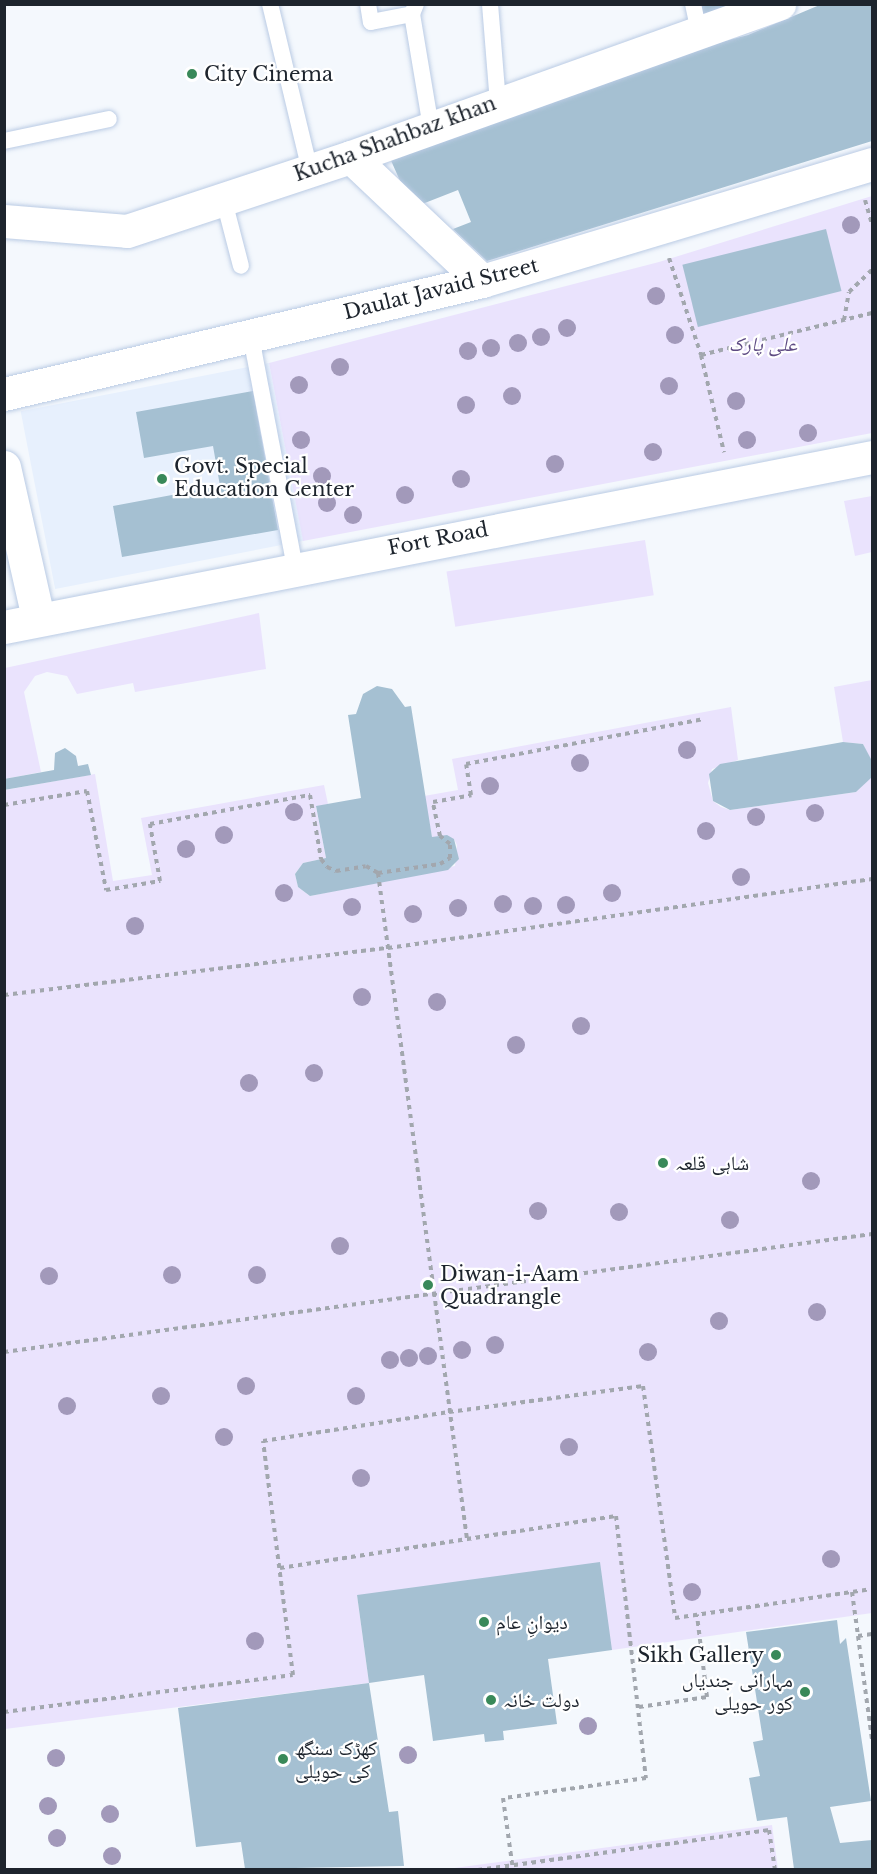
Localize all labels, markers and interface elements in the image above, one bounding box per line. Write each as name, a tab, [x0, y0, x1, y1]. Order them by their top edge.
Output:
place label: City Cinema	[204, 62, 334, 86]
marker: City Cinema	[185, 67, 199, 81]
street label: Kucha Shahbaz khan	[291, 91, 499, 187]
street label: Daulat Javaid Street	[341, 253, 541, 325]
park label: علی پارک	[729, 332, 797, 356]
place label: Govt. Special Education Center	[174, 455, 354, 502]
marker: Govt. Special Education Center	[155, 472, 169, 486]
street label: Fort Road	[386, 518, 490, 560]
place label: شاہی قلعہ	[675, 1151, 749, 1175]
marker: شاہی قلعہ	[656, 1156, 670, 1170]
place label: Diwan-i-Aam Quadrangle	[440, 1262, 579, 1309]
marker: Diwan-i-Aam Quadrangle	[421, 1278, 435, 1292]
place label: دیوانِ عام	[496, 1610, 568, 1634]
marker: دیوانِ عام	[477, 1615, 491, 1629]
place label: Sikh Gallery	[637, 1643, 764, 1667]
marker: Sikh Gallery	[769, 1648, 783, 1662]
place label: مہارانی جندیاں کور حویلی	[682, 1668, 793, 1715]
marker: مہارانی جندیاں کور حویلی	[798, 1685, 812, 1699]
place label: دولت خانہ	[503, 1688, 580, 1712]
marker: دولت خانہ	[484, 1693, 498, 1707]
place label: کھڑک سنگھ کی حویلی	[295, 1736, 377, 1783]
marker: کھڑک سنگھ کی حویلی	[276, 1752, 290, 1766]

